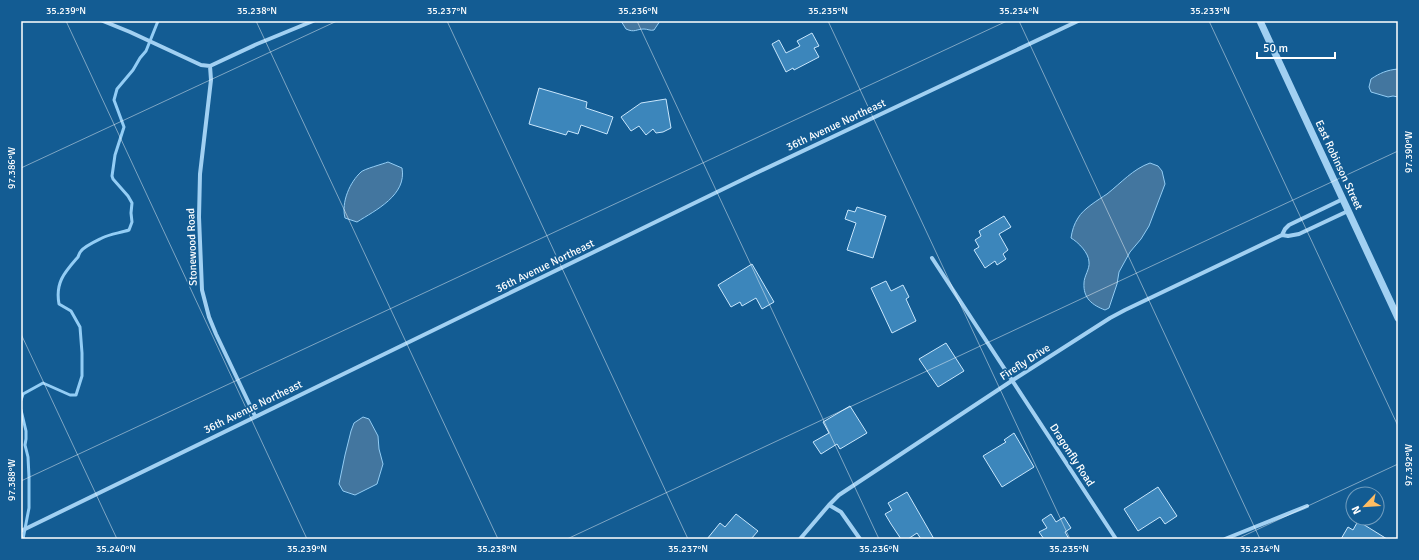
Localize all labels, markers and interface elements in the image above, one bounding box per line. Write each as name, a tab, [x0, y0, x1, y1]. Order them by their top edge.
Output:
text: 35.239°N	[46, 5, 86, 17]
text: 35.238°N	[237, 5, 277, 17]
text: 35.237°N	[427, 5, 467, 17]
text: 35.236°N	[618, 5, 658, 17]
text: 35.235°N	[808, 5, 848, 17]
text: 35.234°N	[999, 5, 1039, 17]
text: 35.233°N	[1190, 5, 1230, 17]
scale bar	[1257, 34, 1335, 60]
text: 50 m	[1263, 41, 1288, 56]
street label: 36th Avenue Northeast	[784, 96, 888, 154]
street label: East Robinson Street	[1313, 118, 1366, 212]
text: 97.390°W	[1403, 131, 1415, 173]
text: 97.386°W	[6, 147, 18, 189]
street label: Stonewood Road	[184, 208, 200, 286]
street label: 36th Avenue Northeast	[494, 236, 597, 296]
street label: Firefly Drive	[998, 341, 1052, 383]
street label: 36th Avenue Northeast	[202, 377, 305, 437]
street label: Dragonfly Road	[1047, 421, 1097, 489]
text: 97.392°W	[1403, 444, 1415, 486]
text: 97.388°W	[6, 459, 18, 501]
north arrow	[1345, 486, 1385, 526]
text: N	[1349, 504, 1364, 516]
text: 35.240°N	[96, 543, 136, 555]
text: 35.239°N	[287, 543, 327, 555]
text: 35.238°N	[477, 543, 517, 555]
text: 35.237°N	[668, 543, 708, 555]
text: 35.236°N	[859, 543, 899, 555]
text: 35.235°N	[1049, 543, 1089, 555]
text: 35.234°N	[1240, 543, 1280, 555]

